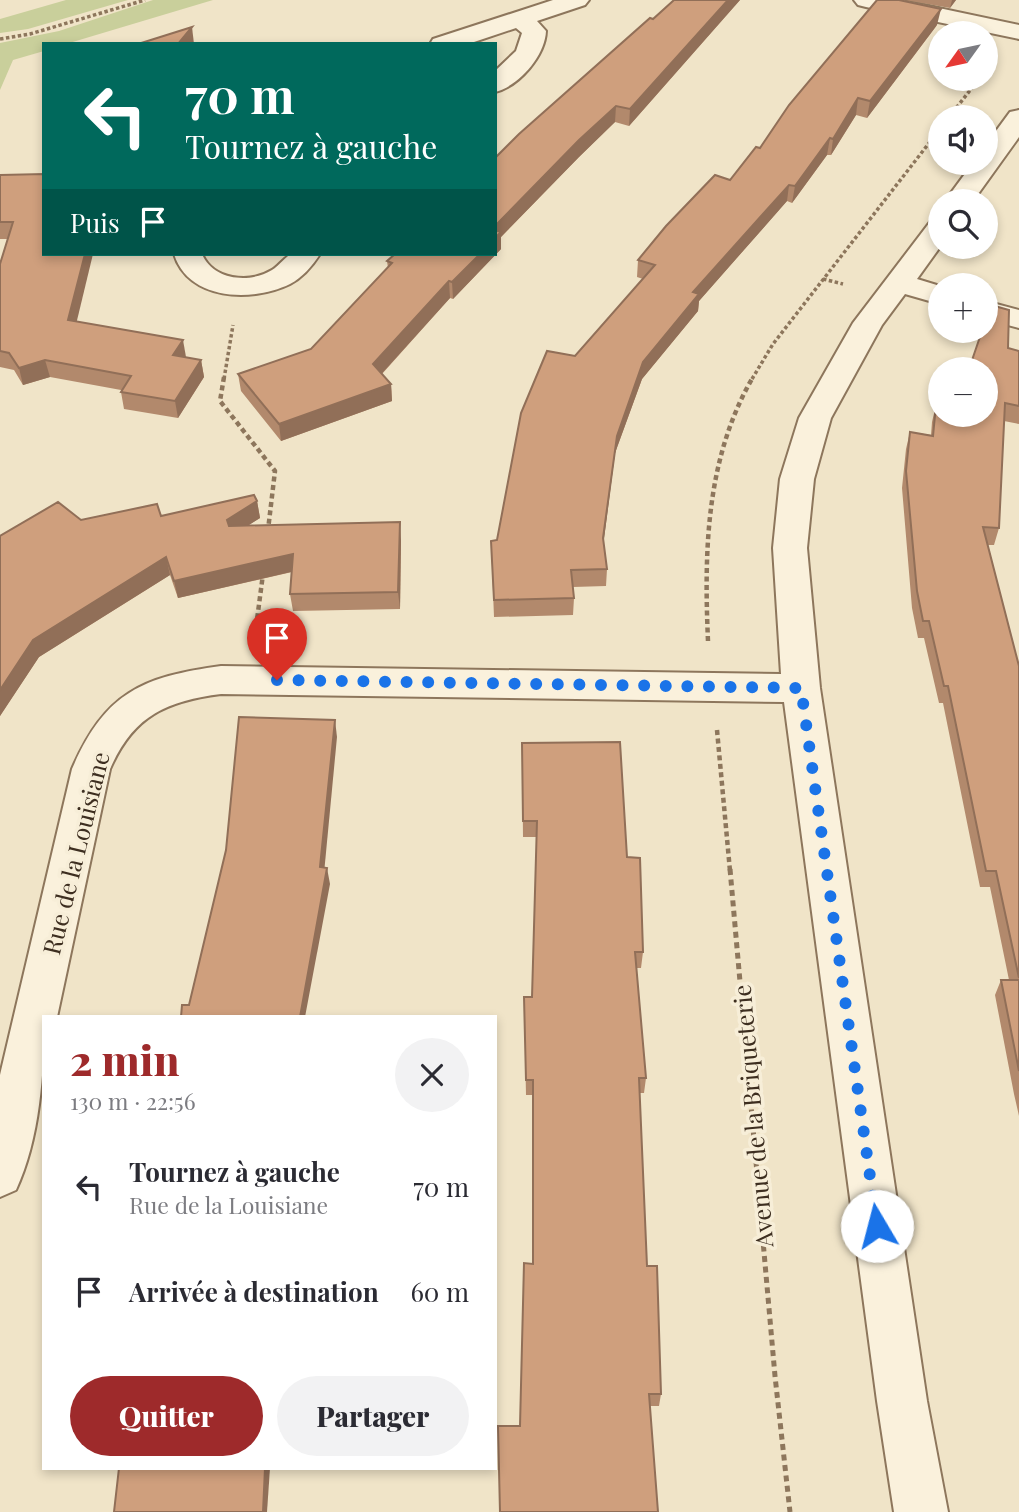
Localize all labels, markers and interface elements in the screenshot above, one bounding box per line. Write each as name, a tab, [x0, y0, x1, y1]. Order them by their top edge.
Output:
north arrow	[928, 21, 998, 91]
map controls	[928, 21, 998, 427]
text: 70 m	[185, 61, 295, 126]
icon: left	[70, 70, 161, 161]
button: sound	[928, 105, 998, 175]
text: Tournez à gauche	[185, 124, 438, 167]
button: search	[928, 189, 998, 259]
icon: arrive	[134, 203, 172, 241]
text: Puis	[70, 205, 120, 240]
button: +	[928, 273, 998, 343]
button: −	[928, 357, 998, 427]
pin	[247, 608, 307, 680]
icon: arrive	[258, 619, 296, 657]
street label: Rue de la Louisiane	[34, 748, 116, 958]
street label: Avenue de la Briqueterie	[725, 983, 780, 1250]
text: 2 min	[70, 1031, 179, 1087]
button: close	[395, 1038, 469, 1112]
text: 130 m · 22:56	[70, 1085, 196, 1116]
text: Tournez à gauche	[129, 1154, 340, 1189]
icon: left	[70, 1168, 108, 1206]
text: 70 m	[413, 1169, 469, 1204]
text: Rue de la Louisiane	[129, 1189, 328, 1220]
position arrow	[840, 1189, 914, 1263]
icon: arrive	[70, 1273, 108, 1311]
text: Arrivée à destination	[129, 1274, 379, 1309]
text: 60 m	[410, 1274, 469, 1309]
button: Quitter	[70, 1376, 263, 1456]
button: Partager	[277, 1376, 469, 1456]

